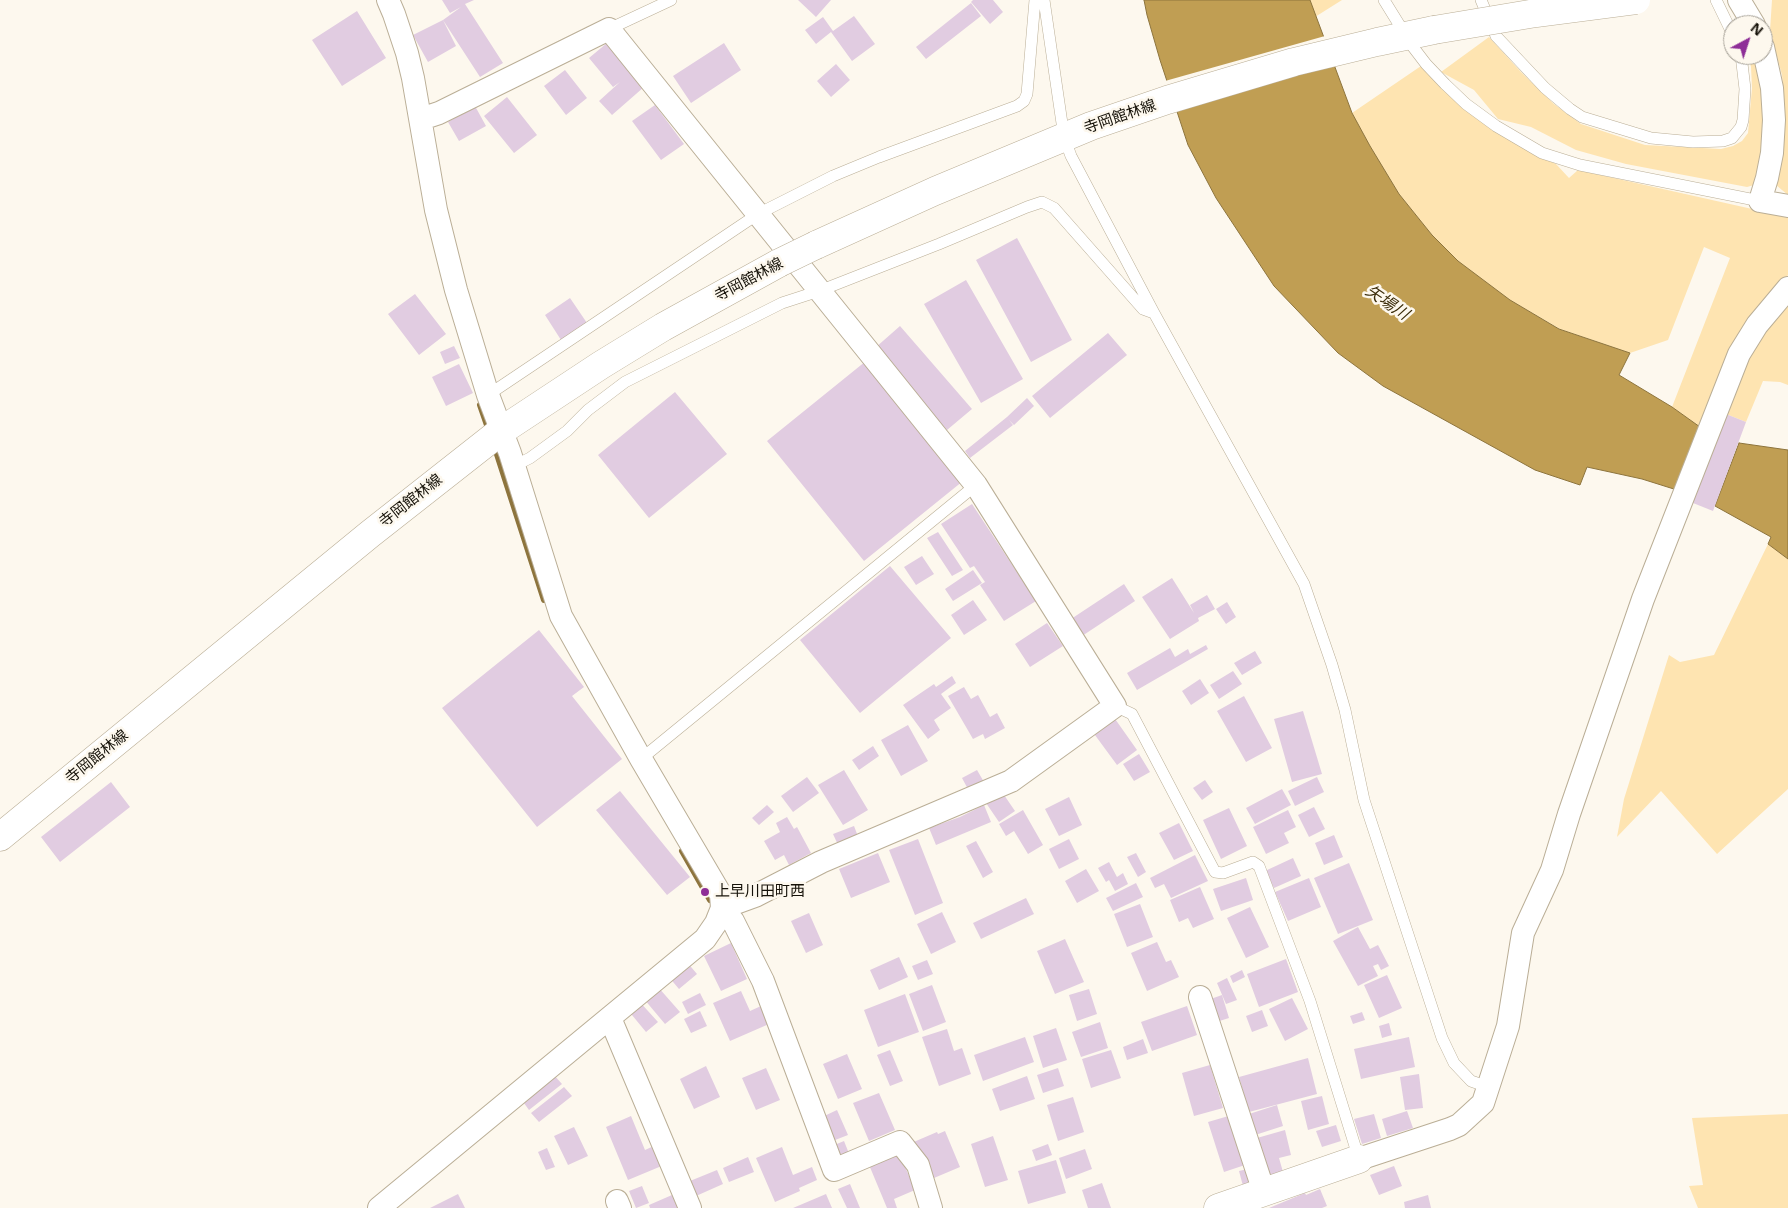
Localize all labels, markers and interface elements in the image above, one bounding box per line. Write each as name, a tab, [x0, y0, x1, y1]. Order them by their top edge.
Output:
north arrow	[1723, 15, 1773, 65]
text: N	[1747, 18, 1768, 40]
street label: 寺岡館林線	[1082, 96, 1158, 138]
street label: 寺岡館林線	[712, 254, 786, 306]
water label: 矢場川	[1362, 282, 1412, 324]
street label: 寺岡館林線	[376, 471, 446, 531]
street label: 寺岡館林線	[62, 726, 132, 788]
place label: 上早川田町西	[715, 883, 805, 901]
marker: 上早川田町西	[699, 886, 711, 898]

